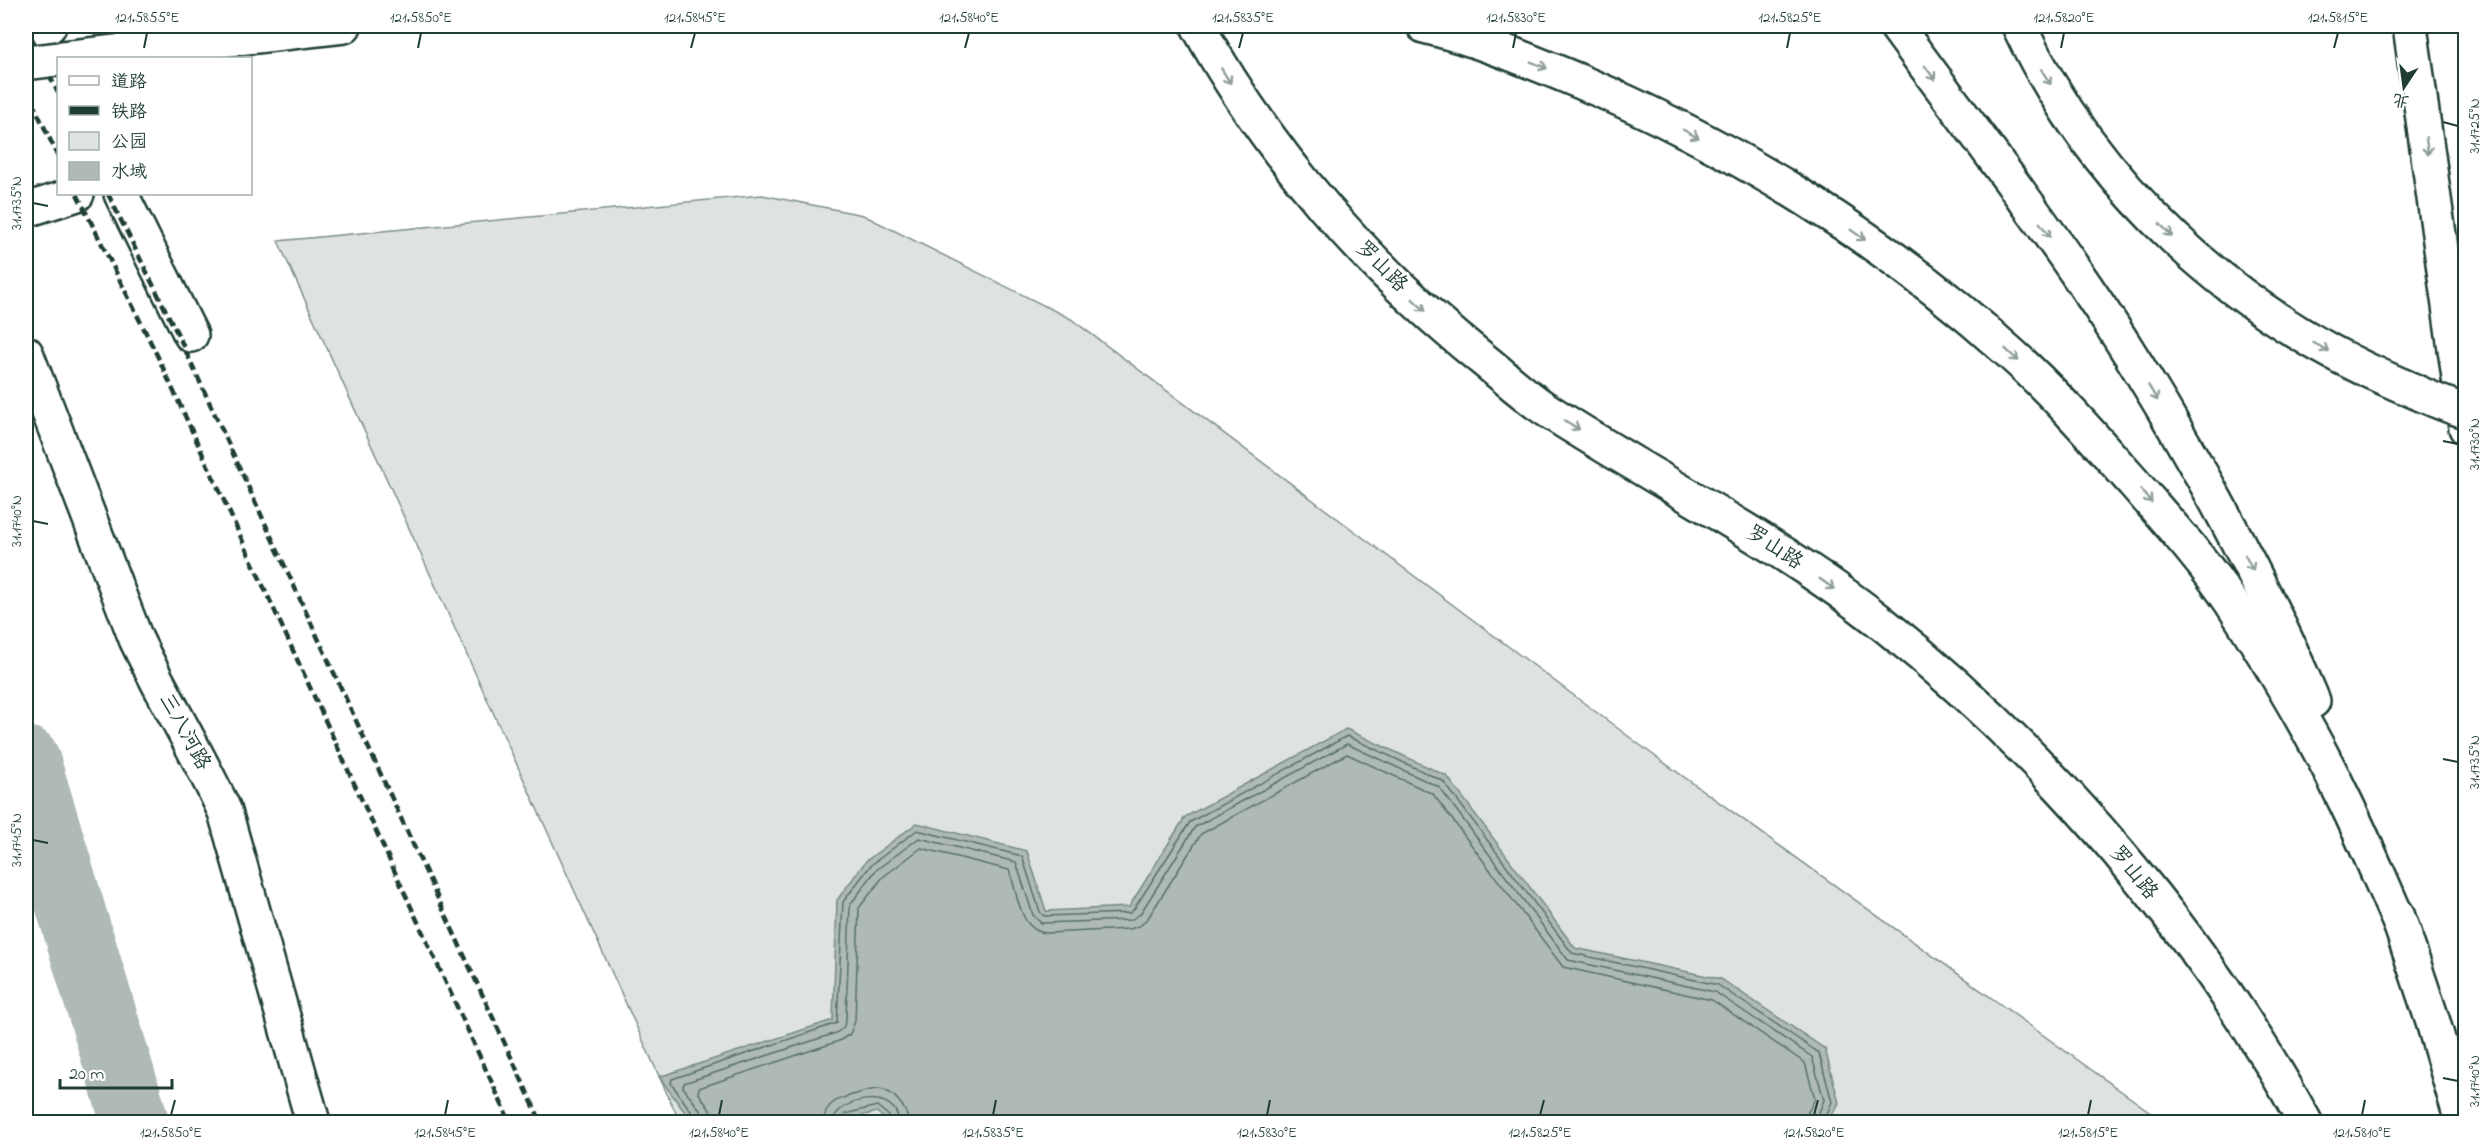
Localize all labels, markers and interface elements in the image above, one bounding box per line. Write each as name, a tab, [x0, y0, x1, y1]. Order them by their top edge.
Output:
text: 121.5855°E	[115, 7, 179, 29]
text: 121.5850°E	[390, 7, 452, 29]
text: 121.5845°E	[664, 7, 726, 29]
text: 121.5840°E	[939, 7, 999, 29]
text: 121.5835°E	[1212, 7, 1274, 29]
text: 121.5830°E	[1486, 7, 1546, 29]
text: 121.5825°E	[1758, 7, 1822, 29]
text: 121.5820°E	[2033, 7, 2095, 29]
text: 121.5815°E	[2308, 7, 2368, 29]
legend	[57, 57, 252, 195]
north arrow	[2374, 57, 2434, 117]
one-way arrow	[1529, 60, 1548, 71]
one-way arrow	[1924, 64, 1937, 80]
one-way arrow	[1220, 68, 1233, 85]
one-way arrow	[2040, 68, 2052, 85]
text: 道路	[111, 70, 147, 96]
text: 北	[2391, 86, 2412, 113]
text: 31.1725°N	[2464, 98, 2486, 154]
text: 铁路	[111, 100, 147, 126]
one-way arrow	[1682, 129, 1700, 141]
text: 公园	[111, 130, 147, 156]
one-way arrow	[2421, 135, 2432, 155]
text: 水域	[111, 160, 147, 186]
text: 31.1735°N	[6, 176, 28, 230]
one-way arrow	[2039, 222, 2052, 238]
one-way arrow	[2159, 222, 2174, 237]
one-way arrow	[1849, 229, 1866, 241]
street label: 罗山路	[1348, 234, 1414, 300]
one-way arrow	[1412, 298, 1427, 312]
one-way arrow	[2312, 341, 2329, 353]
one-way arrow	[2004, 348, 2019, 362]
one-way arrow	[2147, 384, 2159, 401]
text: 31.1730°N	[2464, 418, 2486, 470]
one-way arrow	[1563, 419, 1580, 431]
one-way arrow	[2139, 489, 2153, 504]
text: 31.1740°N	[6, 495, 28, 547]
street label: 罗山路	[1739, 518, 1809, 578]
one-way arrow	[2243, 553, 2255, 571]
one-way arrow	[1818, 578, 1834, 590]
street label: 三八河路	[151, 688, 217, 776]
text: 31.1735°N	[2464, 735, 2486, 789]
text: 31.1745°N	[6, 813, 28, 867]
street label: 罗山路	[2102, 839, 2164, 907]
scale bar	[60, 1052, 172, 1090]
text: 31.1740°N	[2464, 1055, 2486, 1107]
text: 20 m	[69, 1062, 104, 1088]
text: 121.5850°E	[140, 1122, 202, 1144]
text: 121.5845°E	[414, 1122, 476, 1144]
text: 121.5840°E	[689, 1122, 749, 1144]
text: 121.5835°E	[962, 1122, 1024, 1144]
text: 121.5830°E	[1237, 1122, 1297, 1144]
text: 121.5825°E	[1508, 1122, 1572, 1144]
text: 121.5820°E	[1783, 1122, 1845, 1144]
text: 121.5815°E	[2058, 1122, 2118, 1144]
text: 121.5810°E	[2333, 1122, 2391, 1144]

